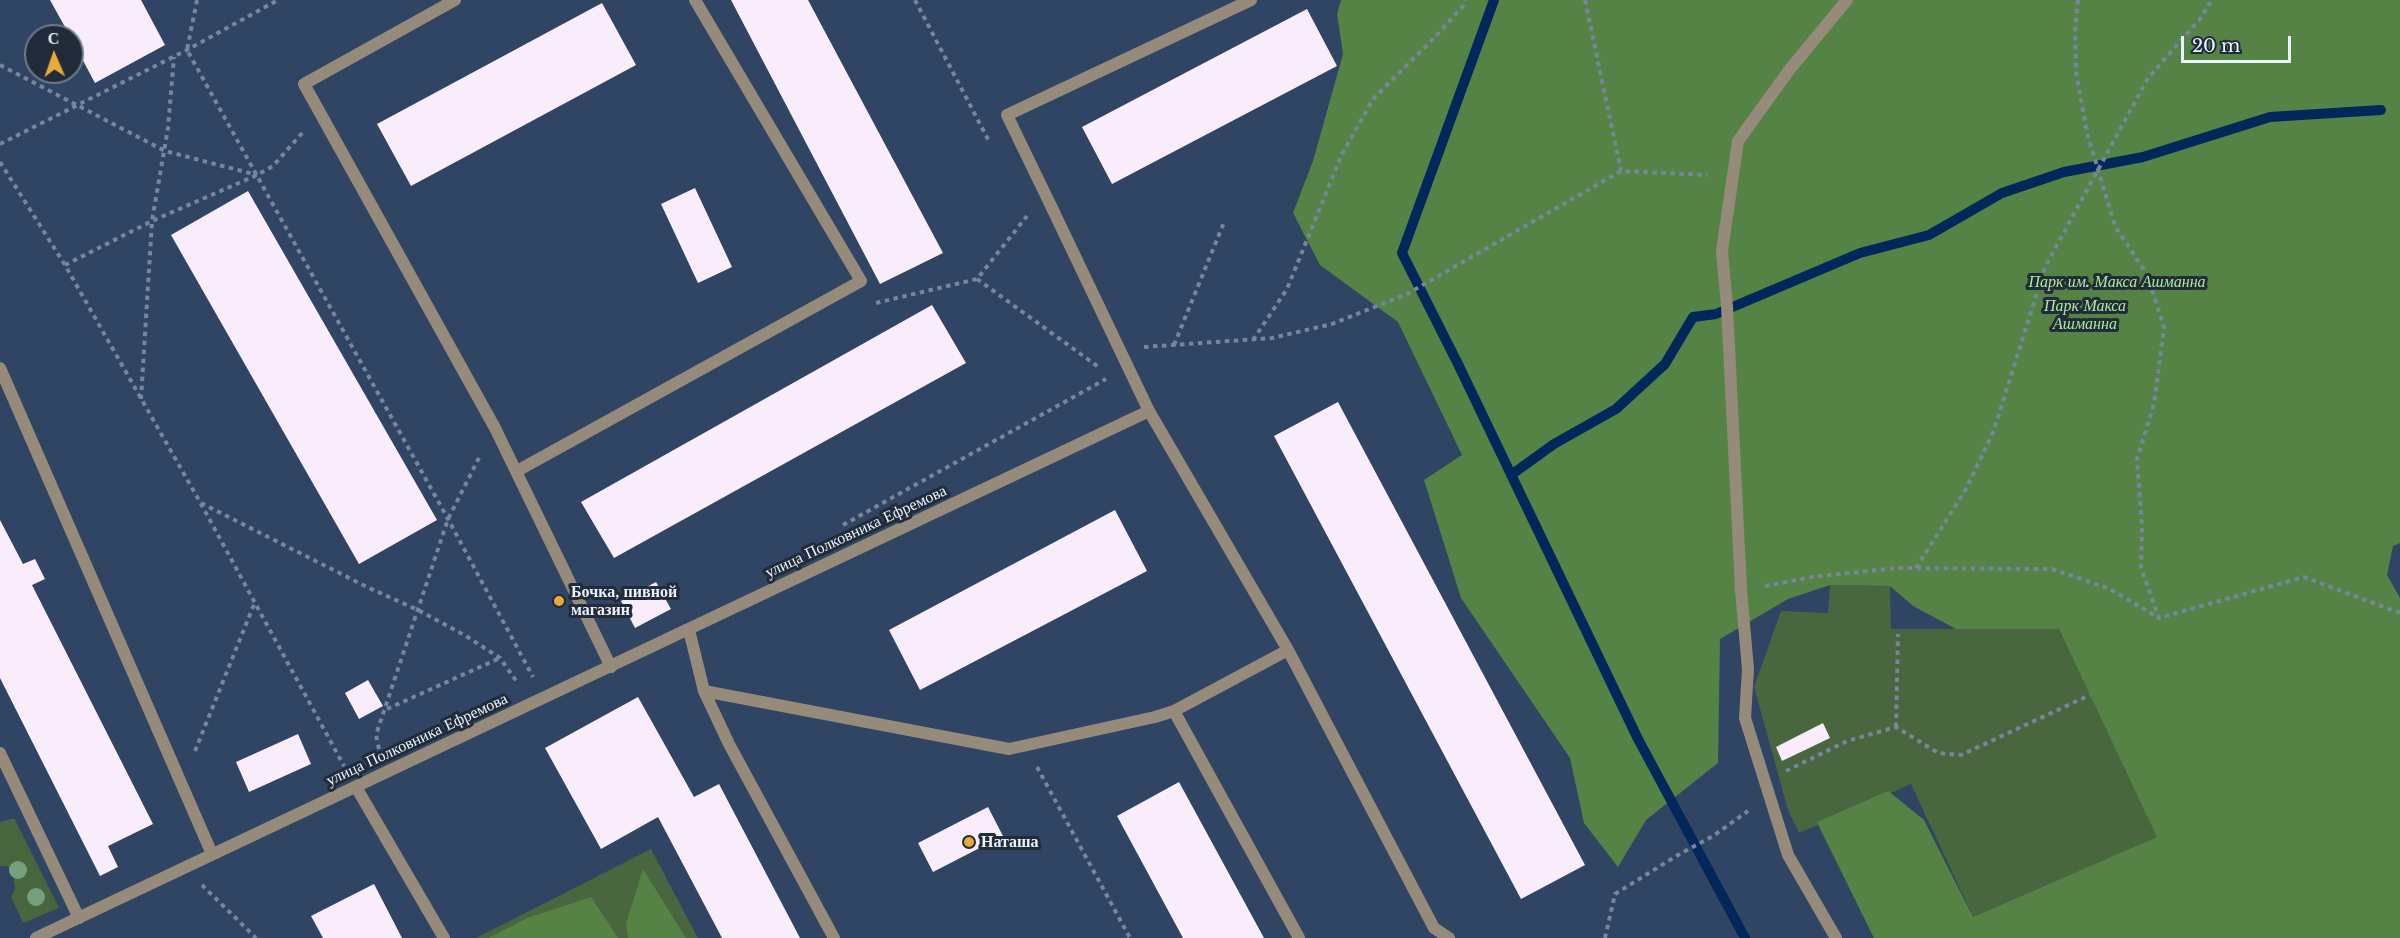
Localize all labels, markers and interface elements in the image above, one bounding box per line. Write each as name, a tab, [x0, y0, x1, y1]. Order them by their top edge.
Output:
north arrow	[24, 24, 84, 84]
scale bar	[2184, 24, 2294, 62]
text: С	[47, 28, 60, 48]
text: 20 m	[2192, 35, 2240, 57]
park label: Парк им. Макса Ашманна	[2028, 272, 2206, 292]
park label: Парк Макса Ашманна	[2044, 296, 2126, 334]
street label: улица Полковника Ефремова	[762, 481, 950, 583]
place label: Бочка, пивной магазин	[571, 582, 677, 620]
marker: Бочка, пивной магазин	[552, 594, 566, 608]
street label: улица Полковника Ефремова	[323, 689, 511, 791]
place label: Наташа	[981, 832, 1039, 852]
marker: Наташа	[962, 835, 976, 849]

